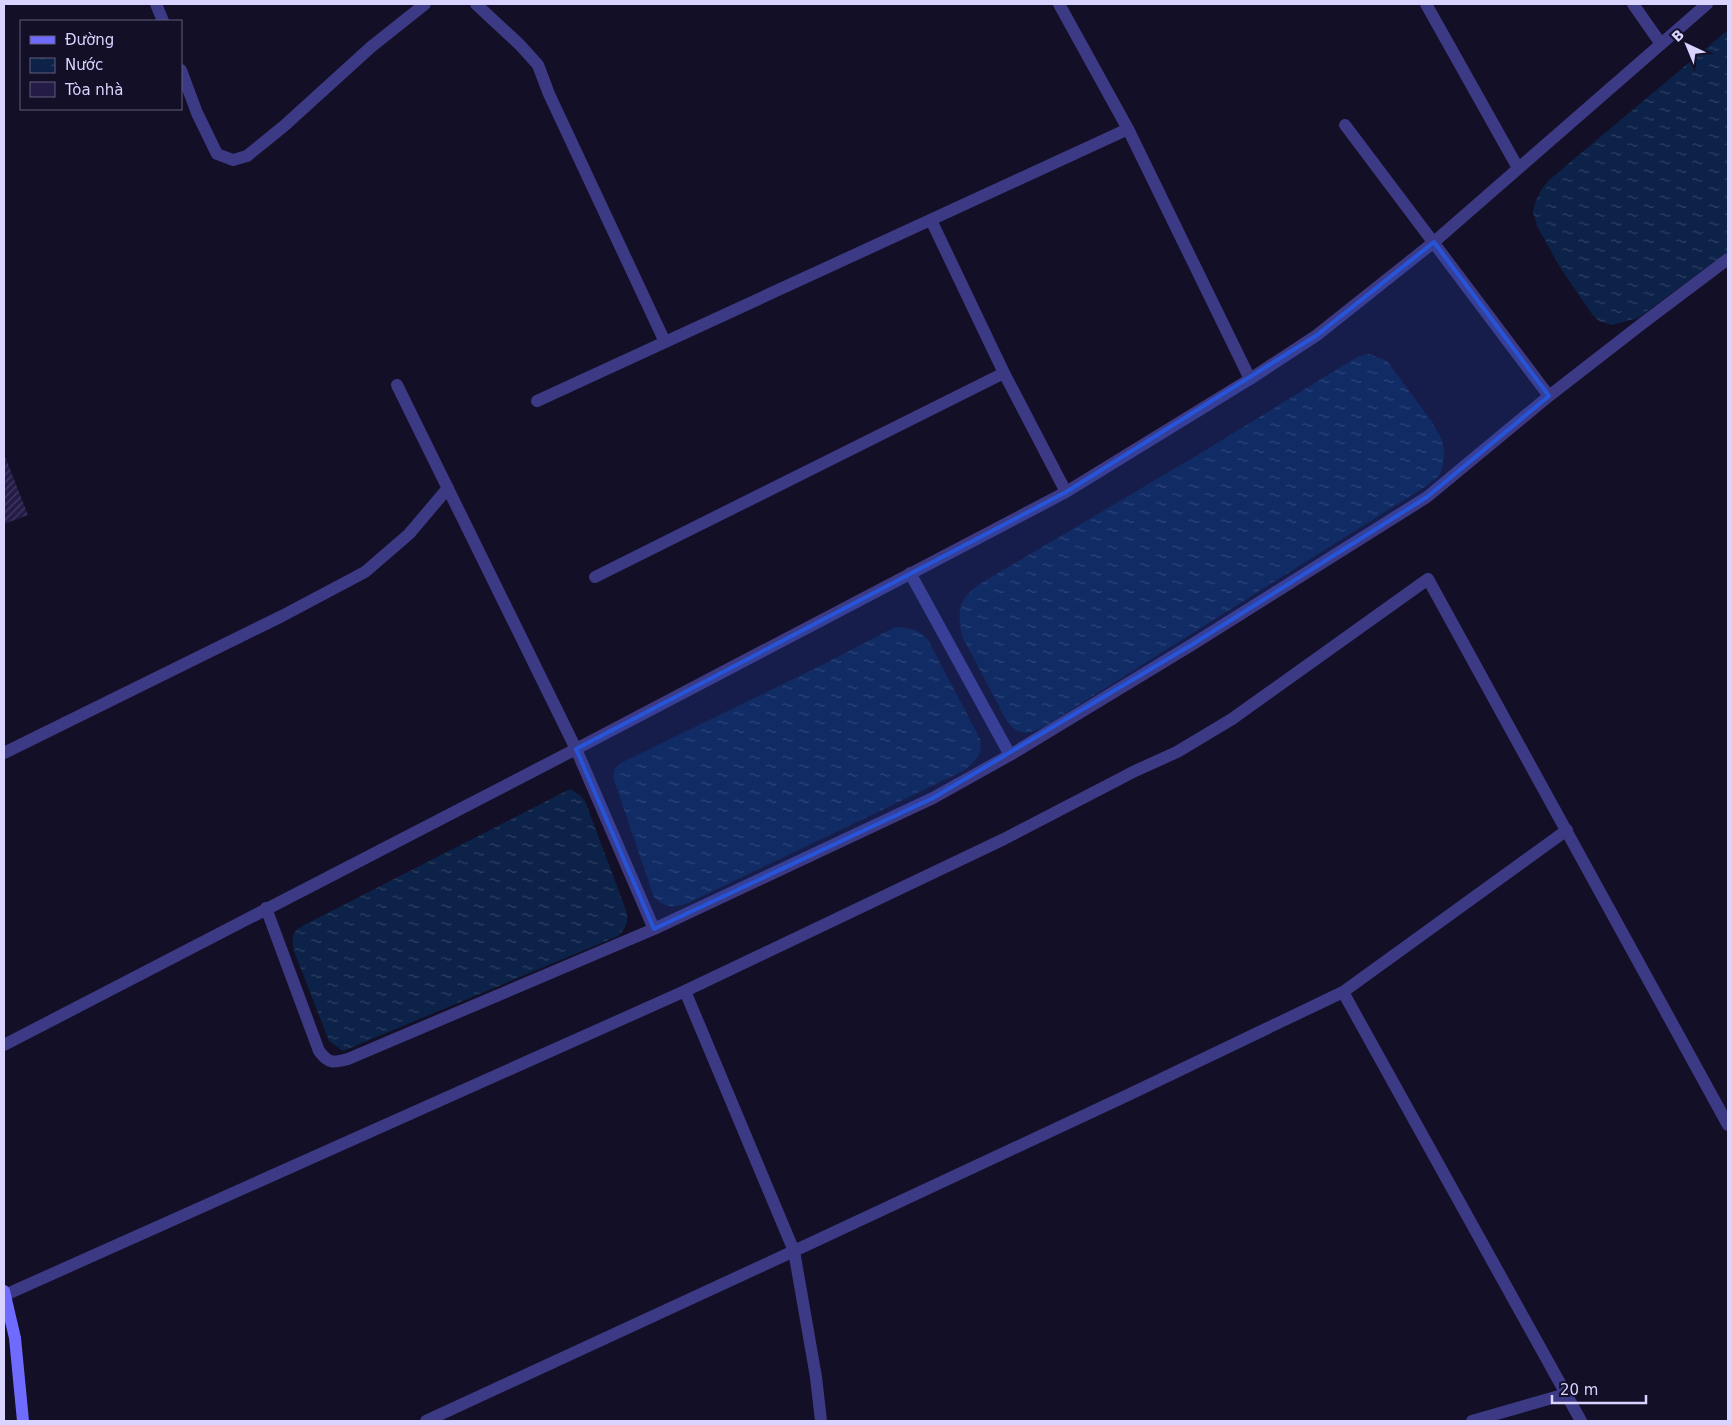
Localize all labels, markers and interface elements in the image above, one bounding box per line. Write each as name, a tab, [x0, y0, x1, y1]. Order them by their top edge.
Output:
legend	[20, 20, 182, 110]
north arrow	[1662, 20, 1712, 70]
text: B	[1669, 26, 1687, 45]
text: Đường	[65, 31, 114, 49]
text: Nước	[65, 56, 103, 74]
text: Tòa nhà	[64, 81, 124, 99]
scale bar	[1552, 1372, 1646, 1404]
text: 20 m	[1560, 1381, 1598, 1399]

